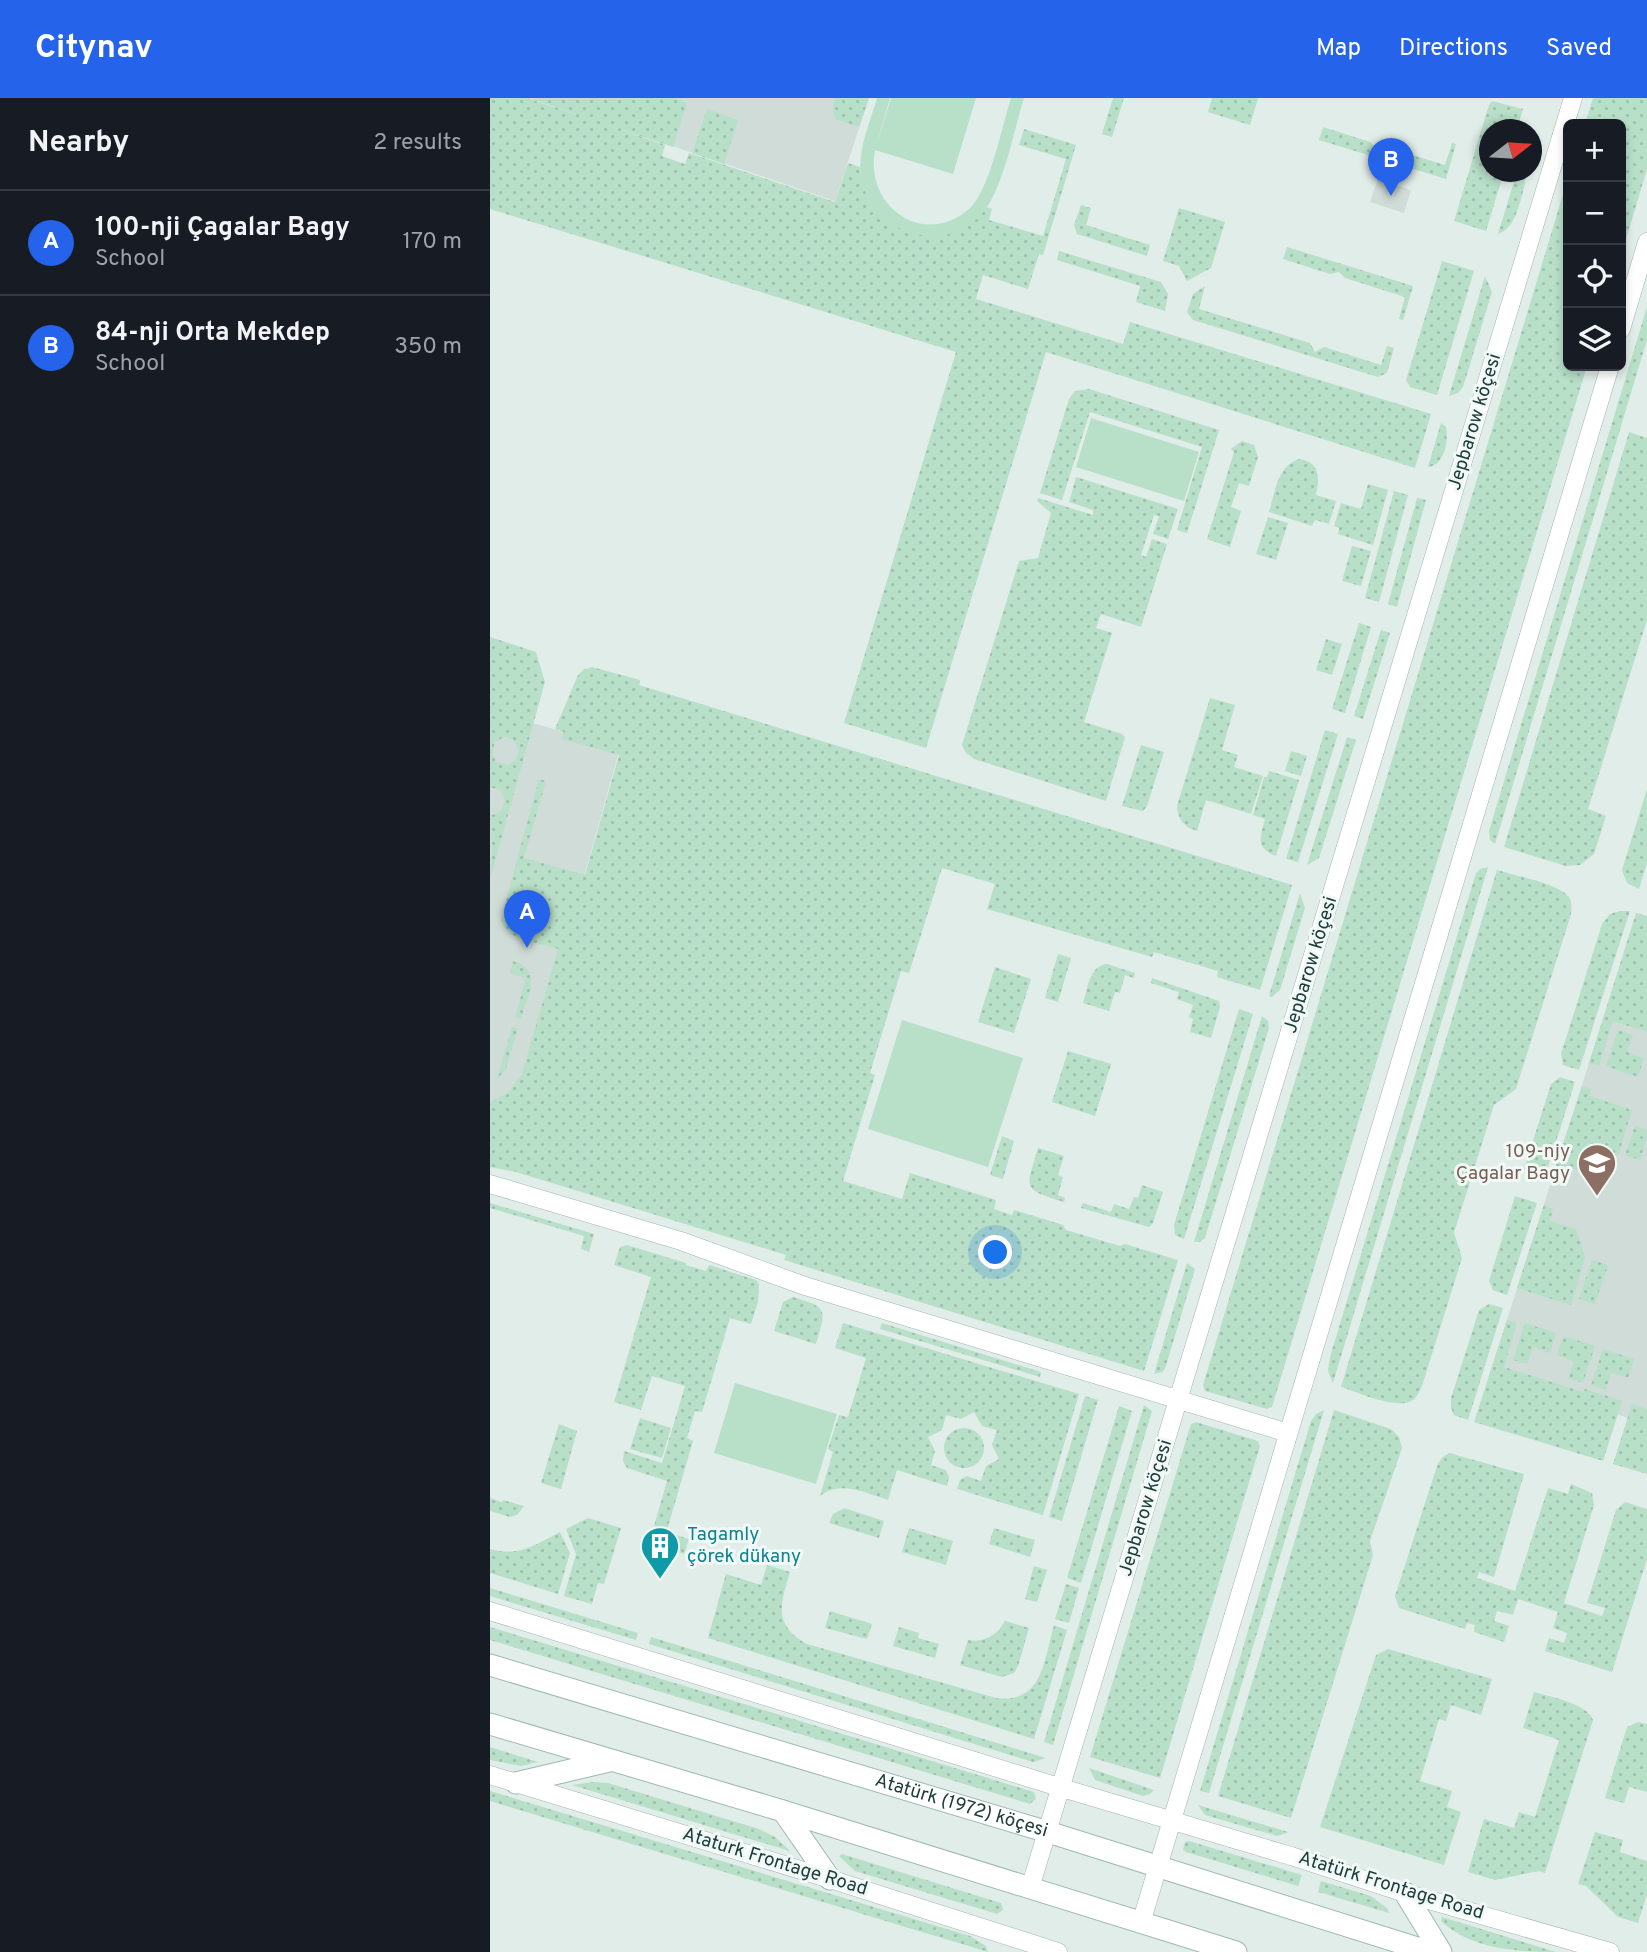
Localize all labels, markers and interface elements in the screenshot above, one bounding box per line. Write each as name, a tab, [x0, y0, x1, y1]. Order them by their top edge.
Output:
text: Citynav	[35, 28, 153, 70]
text: Map	[1316, 34, 1361, 64]
text: Directions	[1399, 34, 1508, 64]
text: Saved	[1546, 34, 1612, 64]
north arrow	[1479, 119, 1542, 182]
map controls	[1563, 119, 1626, 371]
button: +	[1563, 119, 1626, 182]
text: Nearby	[28, 125, 129, 162]
text: 2 results	[373, 129, 462, 158]
pin: B	[1368, 138, 1414, 196]
button: −	[1563, 182, 1626, 245]
text: 100-nji Çagalar Bagy	[95, 212, 350, 245]
text: A	[43, 228, 59, 257]
text: 170 m	[403, 228, 462, 257]
text: School	[95, 245, 165, 274]
button: locate	[1563, 245, 1626, 308]
button: layers	[1563, 308, 1626, 371]
text: 84-nji Orta Mekdep	[95, 317, 330, 350]
text: B	[43, 333, 59, 362]
text: 350 m	[394, 333, 462, 362]
text: School	[95, 350, 165, 379]
street label: Jepbarow köçesi	[1443, 351, 1507, 493]
pin: A	[504, 890, 550, 948]
street label: Jepbarow köçesi	[1279, 894, 1343, 1036]
place label: 109-njy Çagalar Bagy	[1456, 1140, 1570, 1186]
school or university icon: 109-njy Çagalar Bagy	[1576, 1142, 1618, 1197]
your location	[978, 1235, 1012, 1269]
street label: Jepbarow köçesi	[1114, 1437, 1178, 1579]
place label: Tagamly çörek dükany	[687, 1523, 801, 1569]
building icon: Tagamly çörek dükany	[639, 1525, 681, 1580]
street label: Atatürk (1972) köçesi	[872, 1769, 1051, 1843]
street label: Ataturk Frontage Road	[679, 1822, 871, 1902]
street label: Atatürk Frontage Road	[1295, 1846, 1487, 1926]

